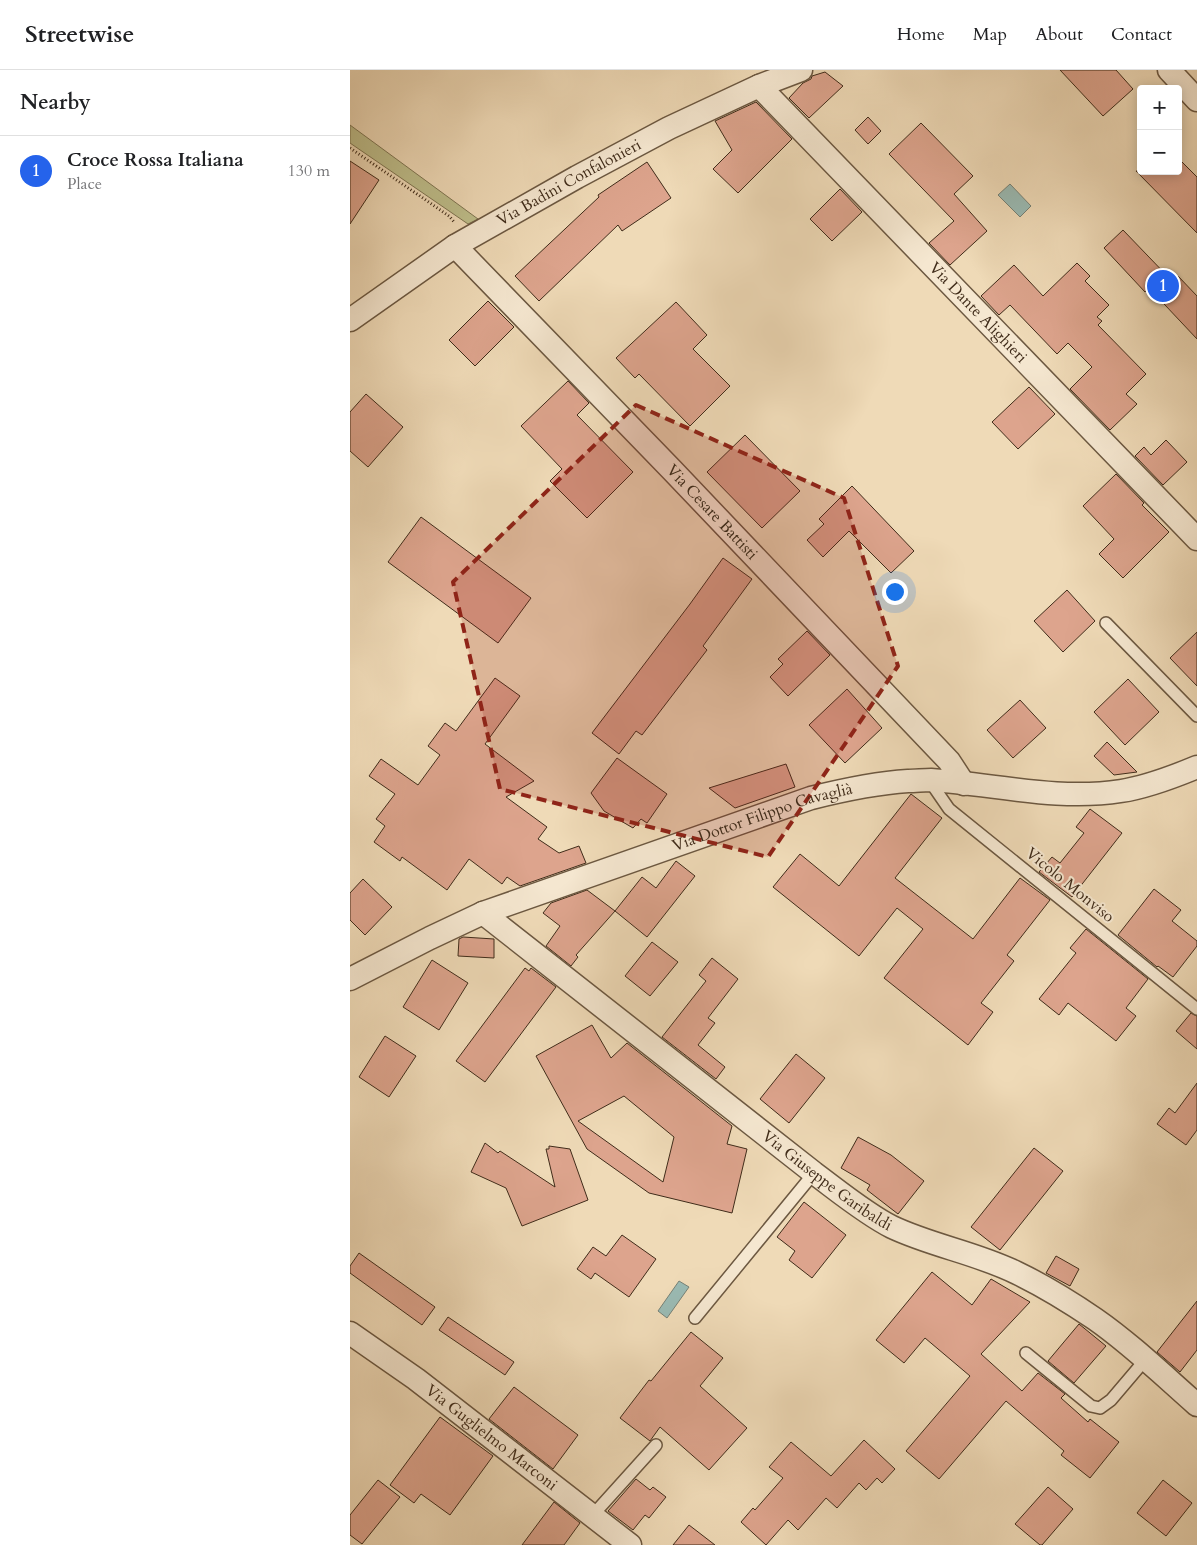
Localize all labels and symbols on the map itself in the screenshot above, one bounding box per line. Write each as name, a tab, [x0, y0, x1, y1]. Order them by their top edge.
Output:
street label: Via Badini Confalonieri	[493, 134, 646, 231]
street label: Via Dante Alighieri	[924, 257, 1032, 368]
pin: 1	[1147, 267, 1179, 305]
street label: Via Cesare Battisti	[661, 460, 763, 565]
your location	[882, 579, 908, 605]
street label: Via Dottor Filippo Cavaglià	[669, 778, 855, 857]
street label: Vicolo Monviso	[1021, 842, 1119, 928]
street label: Via Giuseppe Garibaldi	[757, 1125, 896, 1236]
street label: Via Guglielmo Marconi	[421, 1379, 563, 1496]

